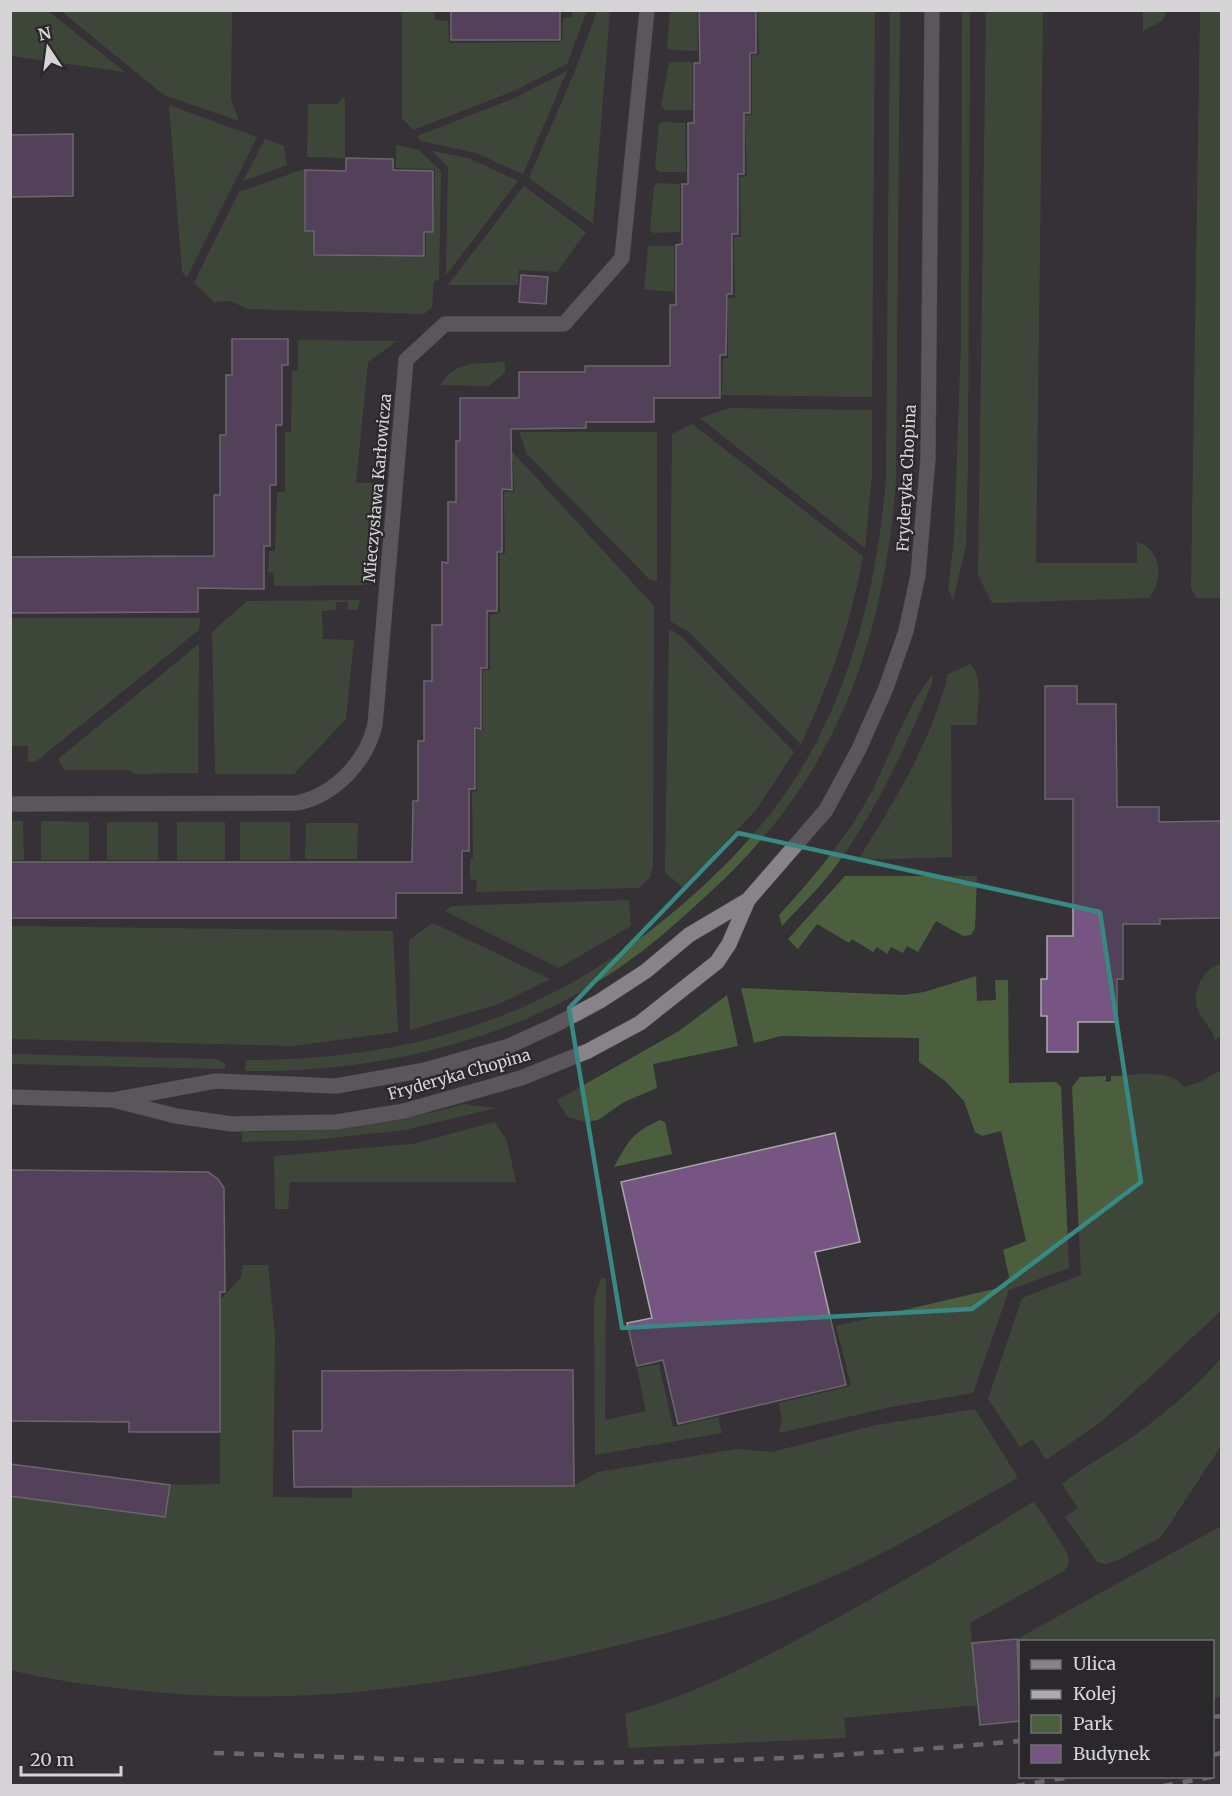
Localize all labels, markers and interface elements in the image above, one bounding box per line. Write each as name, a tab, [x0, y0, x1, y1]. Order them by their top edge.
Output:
north arrow	[18, 18, 78, 78]
text: N	[36, 22, 53, 45]
street label: Mieczysława Karłowicza	[359, 392, 395, 583]
street label: Fryderyka Chopina	[892, 403, 920, 552]
street label: Fryderyka Chopina	[385, 1044, 533, 1104]
legend	[1019, 1640, 1214, 1778]
text: Ulica	[1073, 1652, 1117, 1675]
text: Kolej	[1073, 1682, 1117, 1705]
text: Park	[1073, 1712, 1114, 1735]
scale bar	[21, 1739, 122, 1777]
text: Budynek	[1073, 1742, 1151, 1765]
text: 20 m	[30, 1748, 74, 1771]

